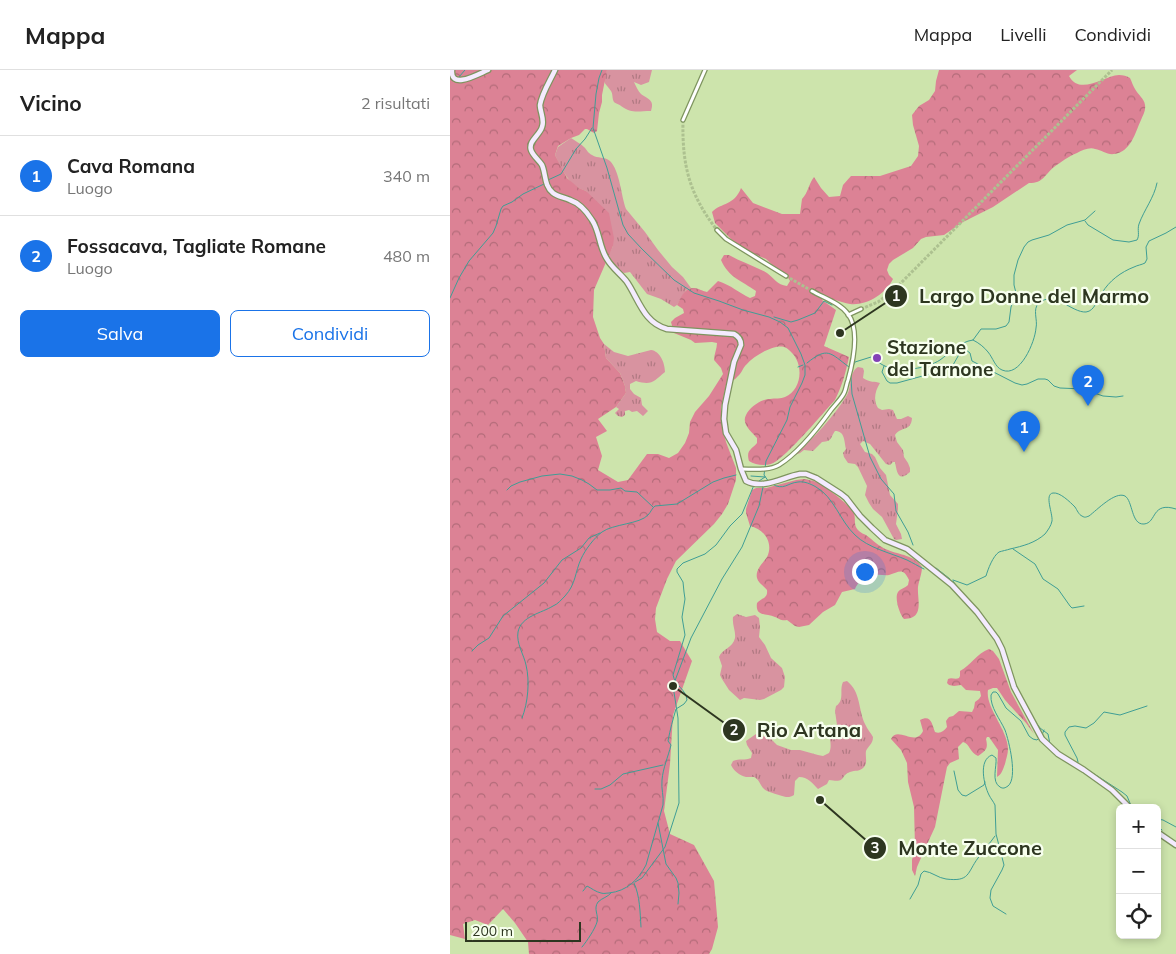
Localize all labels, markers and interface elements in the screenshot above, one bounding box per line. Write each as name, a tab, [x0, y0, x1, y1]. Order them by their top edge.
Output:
text: Mappa	[25, 20, 105, 50]
text: Mappa	[914, 23, 972, 46]
text: Livelli	[1000, 23, 1046, 46]
text: Condividi	[1074, 23, 1151, 46]
text: Vicino	[20, 90, 82, 116]
text: 2 risultati	[361, 93, 430, 113]
text: Cava Romana	[67, 154, 195, 178]
text: 1	[31, 166, 41, 186]
text: 340 m	[383, 166, 430, 186]
text: Luogo	[67, 178, 113, 198]
text: Fossacava, Tagliate Romane	[67, 234, 326, 258]
text: 2	[31, 246, 41, 266]
text: 480 m	[383, 246, 430, 266]
text: Luogo	[67, 258, 113, 278]
callout: Largo Donne del Marmo	[884, 278, 1159, 313]
text: Largo Donne del Marmo	[919, 283, 1149, 308]
text: 1	[891, 286, 901, 305]
button: Salva	[20, 310, 220, 357]
button: Condividi	[230, 310, 430, 357]
place label: Stazione del Tarnone	[887, 335, 993, 381]
marker: Stazione del Tarnone	[871, 352, 883, 364]
pin: 2	[1072, 365, 1104, 406]
pin: 1	[1008, 411, 1040, 452]
your location	[852, 559, 878, 585]
callout: Rio Artana	[721, 712, 871, 747]
text: Rio Artana	[757, 717, 861, 742]
text: 2	[729, 720, 739, 739]
map controls	[1116, 804, 1161, 939]
button: +	[1116, 804, 1161, 849]
callout: Monte Zuccone	[863, 830, 1052, 865]
text: Monte Zuccone	[898, 835, 1042, 860]
text: 3	[870, 838, 880, 857]
button: −	[1116, 849, 1161, 894]
button: locate	[1116, 894, 1161, 939]
scale bar	[465, 919, 581, 942]
text: 200 m	[472, 922, 513, 940]

